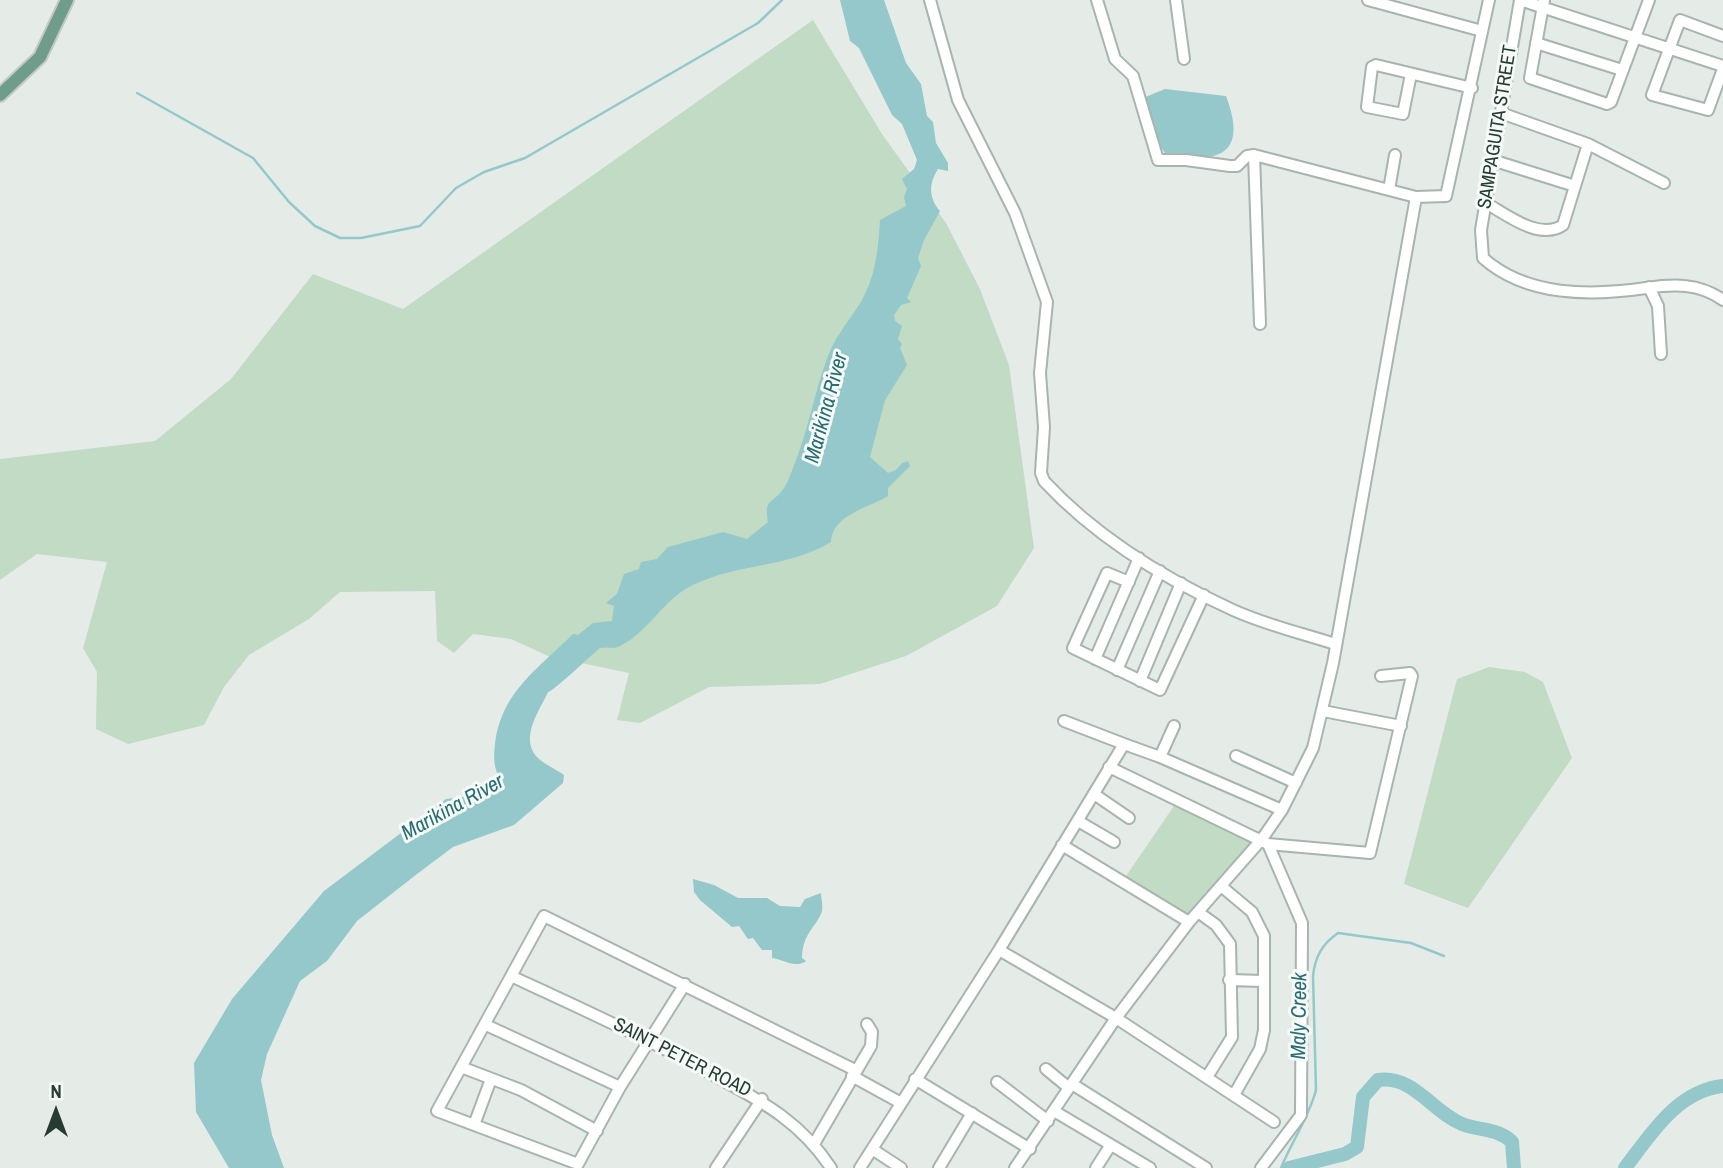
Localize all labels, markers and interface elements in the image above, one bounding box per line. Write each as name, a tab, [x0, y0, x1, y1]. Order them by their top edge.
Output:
street label: SAMPAGUITA STREET	[1474, 43, 1522, 211]
water label: Marikina River	[800, 350, 854, 466]
water label: Marikina River	[398, 770, 508, 846]
water label: Maly Creek	[1287, 972, 1313, 1060]
street label: SAINT PETER ROAD	[609, 1013, 755, 1103]
north arrow	[21, 1077, 91, 1147]
text: N	[50, 1078, 62, 1104]

